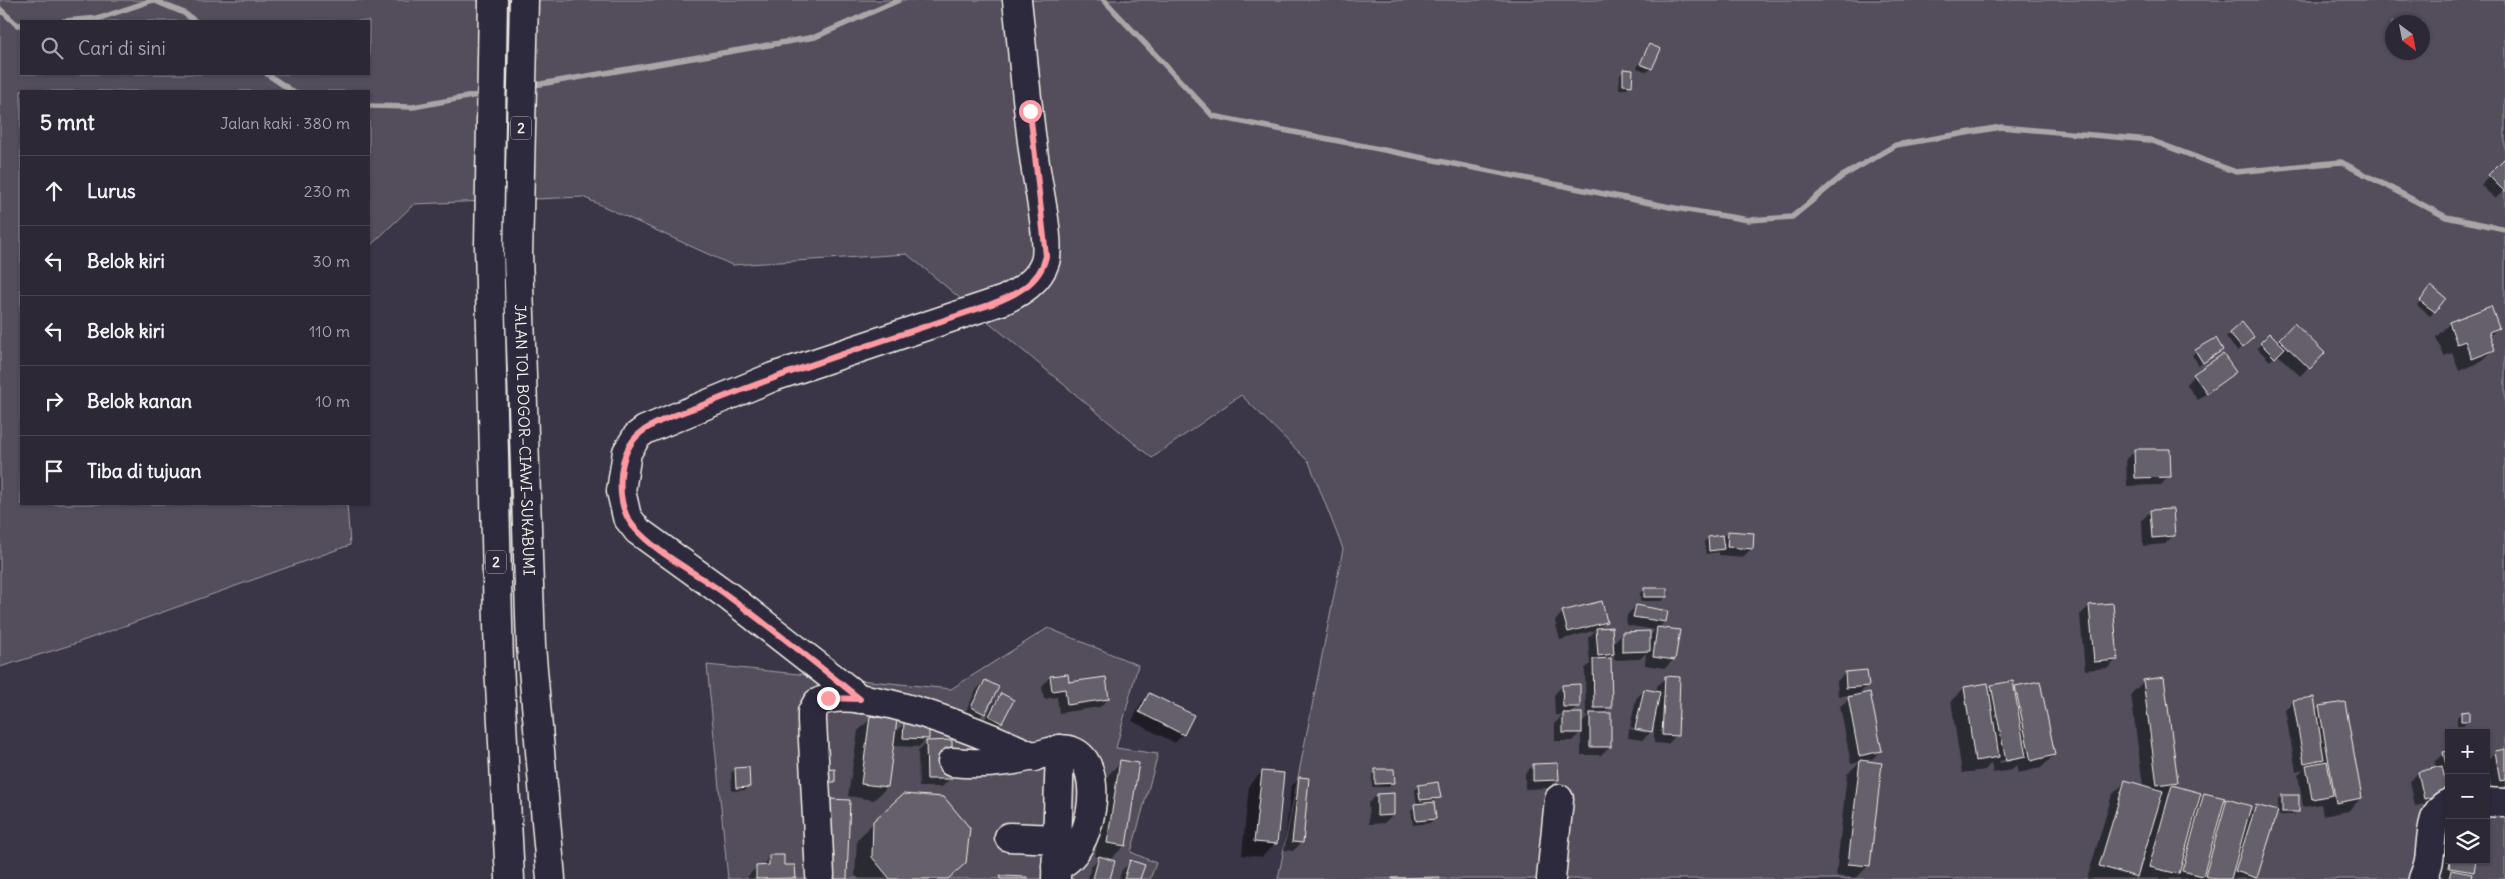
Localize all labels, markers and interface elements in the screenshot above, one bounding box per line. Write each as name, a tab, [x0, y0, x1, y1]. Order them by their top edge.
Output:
north arrow	[2385, 15, 2430, 60]
search box	[20, 20, 370, 75]
icon: search	[38, 34, 66, 62]
text: Cari di sini	[78, 36, 166, 60]
route start	[1019, 100, 1042, 123]
text: 5 mnt	[40, 109, 95, 136]
text: Jalan kaki · 380 m	[220, 113, 350, 133]
road number: 2	[511, 116, 531, 140]
icon: ahead	[40, 177, 68, 205]
text: Lurus	[87, 179, 136, 203]
text: 230 m	[304, 181, 350, 201]
icon: left	[40, 247, 68, 275]
text: Belok kiri	[87, 249, 165, 273]
text: 30 m	[313, 251, 350, 271]
street label: JALAN TOL BOGOR–CIAWI–SUKABUMI	[511, 304, 539, 576]
icon: left	[40, 317, 68, 345]
text: Belok kiri	[87, 319, 165, 343]
text: 110 m	[309, 321, 350, 341]
icon: right	[40, 387, 68, 415]
text: Belok kanan	[87, 389, 192, 413]
text: 10 m	[315, 391, 350, 411]
icon: arrive	[40, 457, 68, 485]
text: Tiba di tujuan	[87, 459, 202, 483]
road number: 2	[486, 550, 506, 574]
route end	[817, 687, 840, 710]
map controls	[2445, 729, 2490, 864]
button: +	[2445, 729, 2490, 774]
button: −	[2445, 774, 2490, 819]
button: layers	[2445, 819, 2490, 864]

